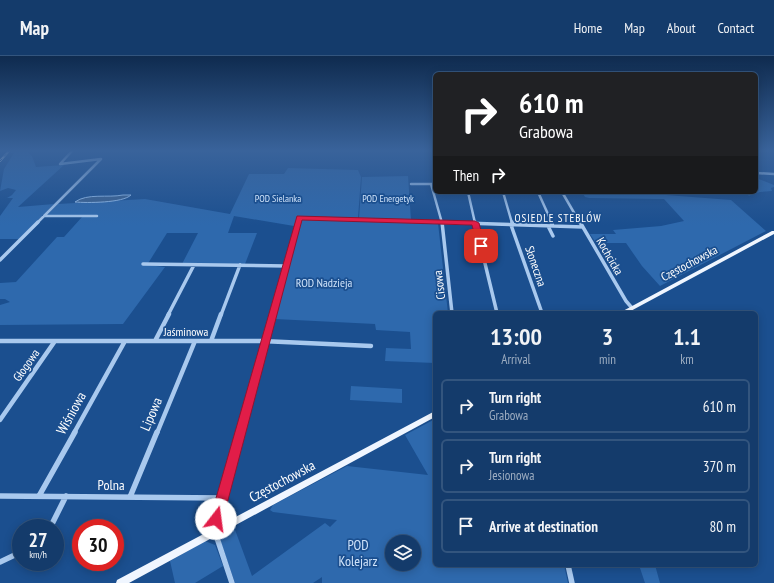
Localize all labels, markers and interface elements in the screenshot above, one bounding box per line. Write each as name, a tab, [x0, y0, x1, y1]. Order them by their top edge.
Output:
text: Map	[20, 16, 49, 40]
text: Home	[574, 19, 602, 37]
text: Map	[624, 19, 645, 37]
text: About	[667, 19, 696, 37]
text: Contact	[718, 19, 754, 37]
text: 610 m	[519, 84, 583, 121]
icon: right	[453, 88, 505, 140]
text: Grabowa	[519, 120, 573, 143]
icon: right	[487, 164, 509, 186]
text: Then	[453, 166, 479, 185]
park label: POD Sielanka	[255, 192, 301, 205]
park label: POD Energetyk	[362, 192, 414, 205]
district label: OSIEDLE STEBLÓW	[514, 211, 602, 225]
pin	[464, 229, 498, 263]
icon: arrive	[470, 235, 492, 257]
street label: Kochcicka	[593, 235, 627, 278]
street label: Częstochowska	[658, 242, 720, 284]
street label: Słoneczna	[522, 244, 550, 288]
street label: Cisowa	[430, 269, 448, 300]
park label: ROD Nadzieja	[296, 275, 352, 290]
text: 13:00	[490, 321, 542, 352]
text: 3	[602, 321, 613, 352]
text: 1.1	[673, 321, 701, 352]
street label: Jaśminowa	[163, 324, 208, 339]
street label: Głogowa	[10, 346, 43, 384]
text: Arrival	[501, 351, 531, 368]
text: min	[599, 351, 616, 368]
text: km	[680, 351, 694, 368]
street label: Wiśniowa	[52, 388, 90, 438]
text: Turn right	[489, 388, 541, 407]
street label: Lipowa	[136, 394, 166, 434]
icon: right	[455, 395, 477, 417]
text: 610 m	[703, 397, 736, 416]
text: Grabowa	[489, 407, 528, 424]
text: Turn right	[489, 448, 541, 467]
icon: right	[455, 455, 477, 477]
street label: Częstochowska	[246, 456, 318, 506]
text: 370 m	[703, 457, 736, 476]
text: Jesionowa	[489, 467, 534, 484]
street label: Polna	[98, 476, 124, 494]
position arrow	[195, 498, 237, 540]
icon: arrive	[455, 515, 477, 537]
text: Arrive at destination	[489, 517, 598, 536]
text: 80 m	[710, 517, 736, 536]
speed limit sign: 30	[72, 519, 124, 571]
text: 27	[28, 527, 48, 553]
map controls	[385, 535, 421, 571]
button: layers	[385, 535, 421, 571]
park label: POD Kolejarz	[339, 536, 377, 570]
text: km/h	[29, 548, 47, 561]

